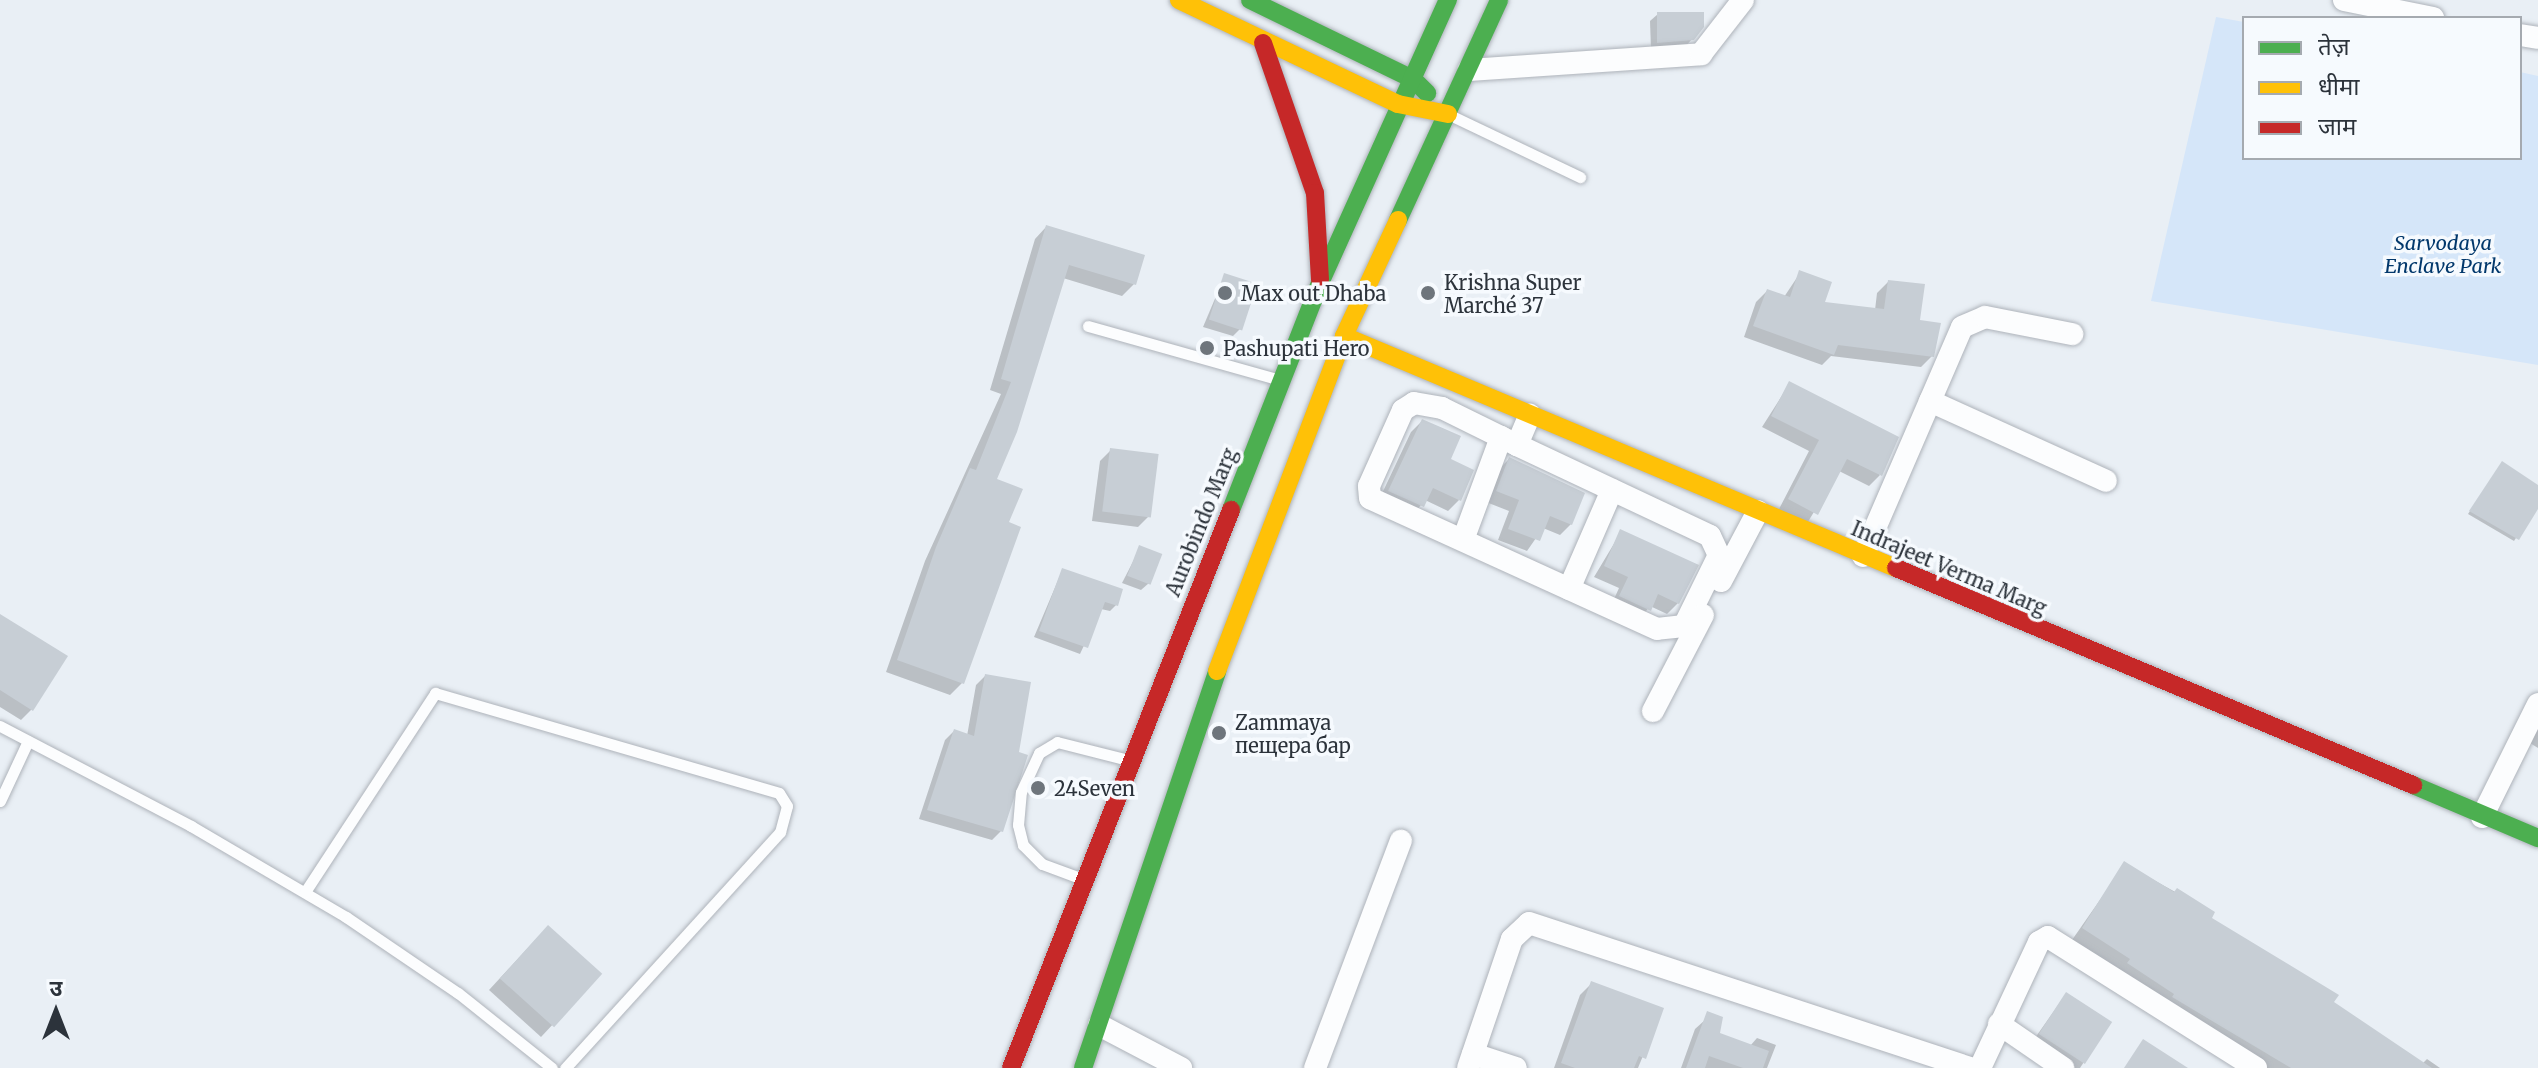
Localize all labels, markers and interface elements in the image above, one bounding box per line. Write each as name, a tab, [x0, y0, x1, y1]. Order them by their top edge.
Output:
legend	[2242, 16, 2522, 160]
text: तेज़	[2318, 31, 2350, 62]
text: धीमा	[2318, 71, 2360, 102]
text: जाम	[2318, 111, 2356, 142]
park label: Sarvodaya Enclave Park	[2384, 230, 2502, 277]
place label: Krishna Super Marché 37	[1444, 270, 1582, 317]
place label: Max out Dhaba	[1241, 281, 1386, 305]
marker: Max out Dhaba	[1216, 284, 1234, 302]
marker: Krishna Super Marché 37	[1419, 284, 1437, 302]
place label: Pashupati Hero	[1223, 336, 1369, 360]
marker: Pashupati Hero	[1198, 339, 1216, 357]
street label: Aurobindo Marg	[1160, 444, 1242, 600]
street label: Indrajeet Verma Marg	[1848, 516, 2050, 620]
place label: Zammaya пещера бар	[1235, 710, 1351, 757]
marker: Zammaya пещера бар	[1210, 724, 1228, 742]
place label: 24Seven	[1054, 776, 1135, 800]
marker: 24Seven	[1029, 779, 1047, 797]
north arrow	[16, 972, 96, 1052]
text: उ	[50, 974, 62, 1002]

